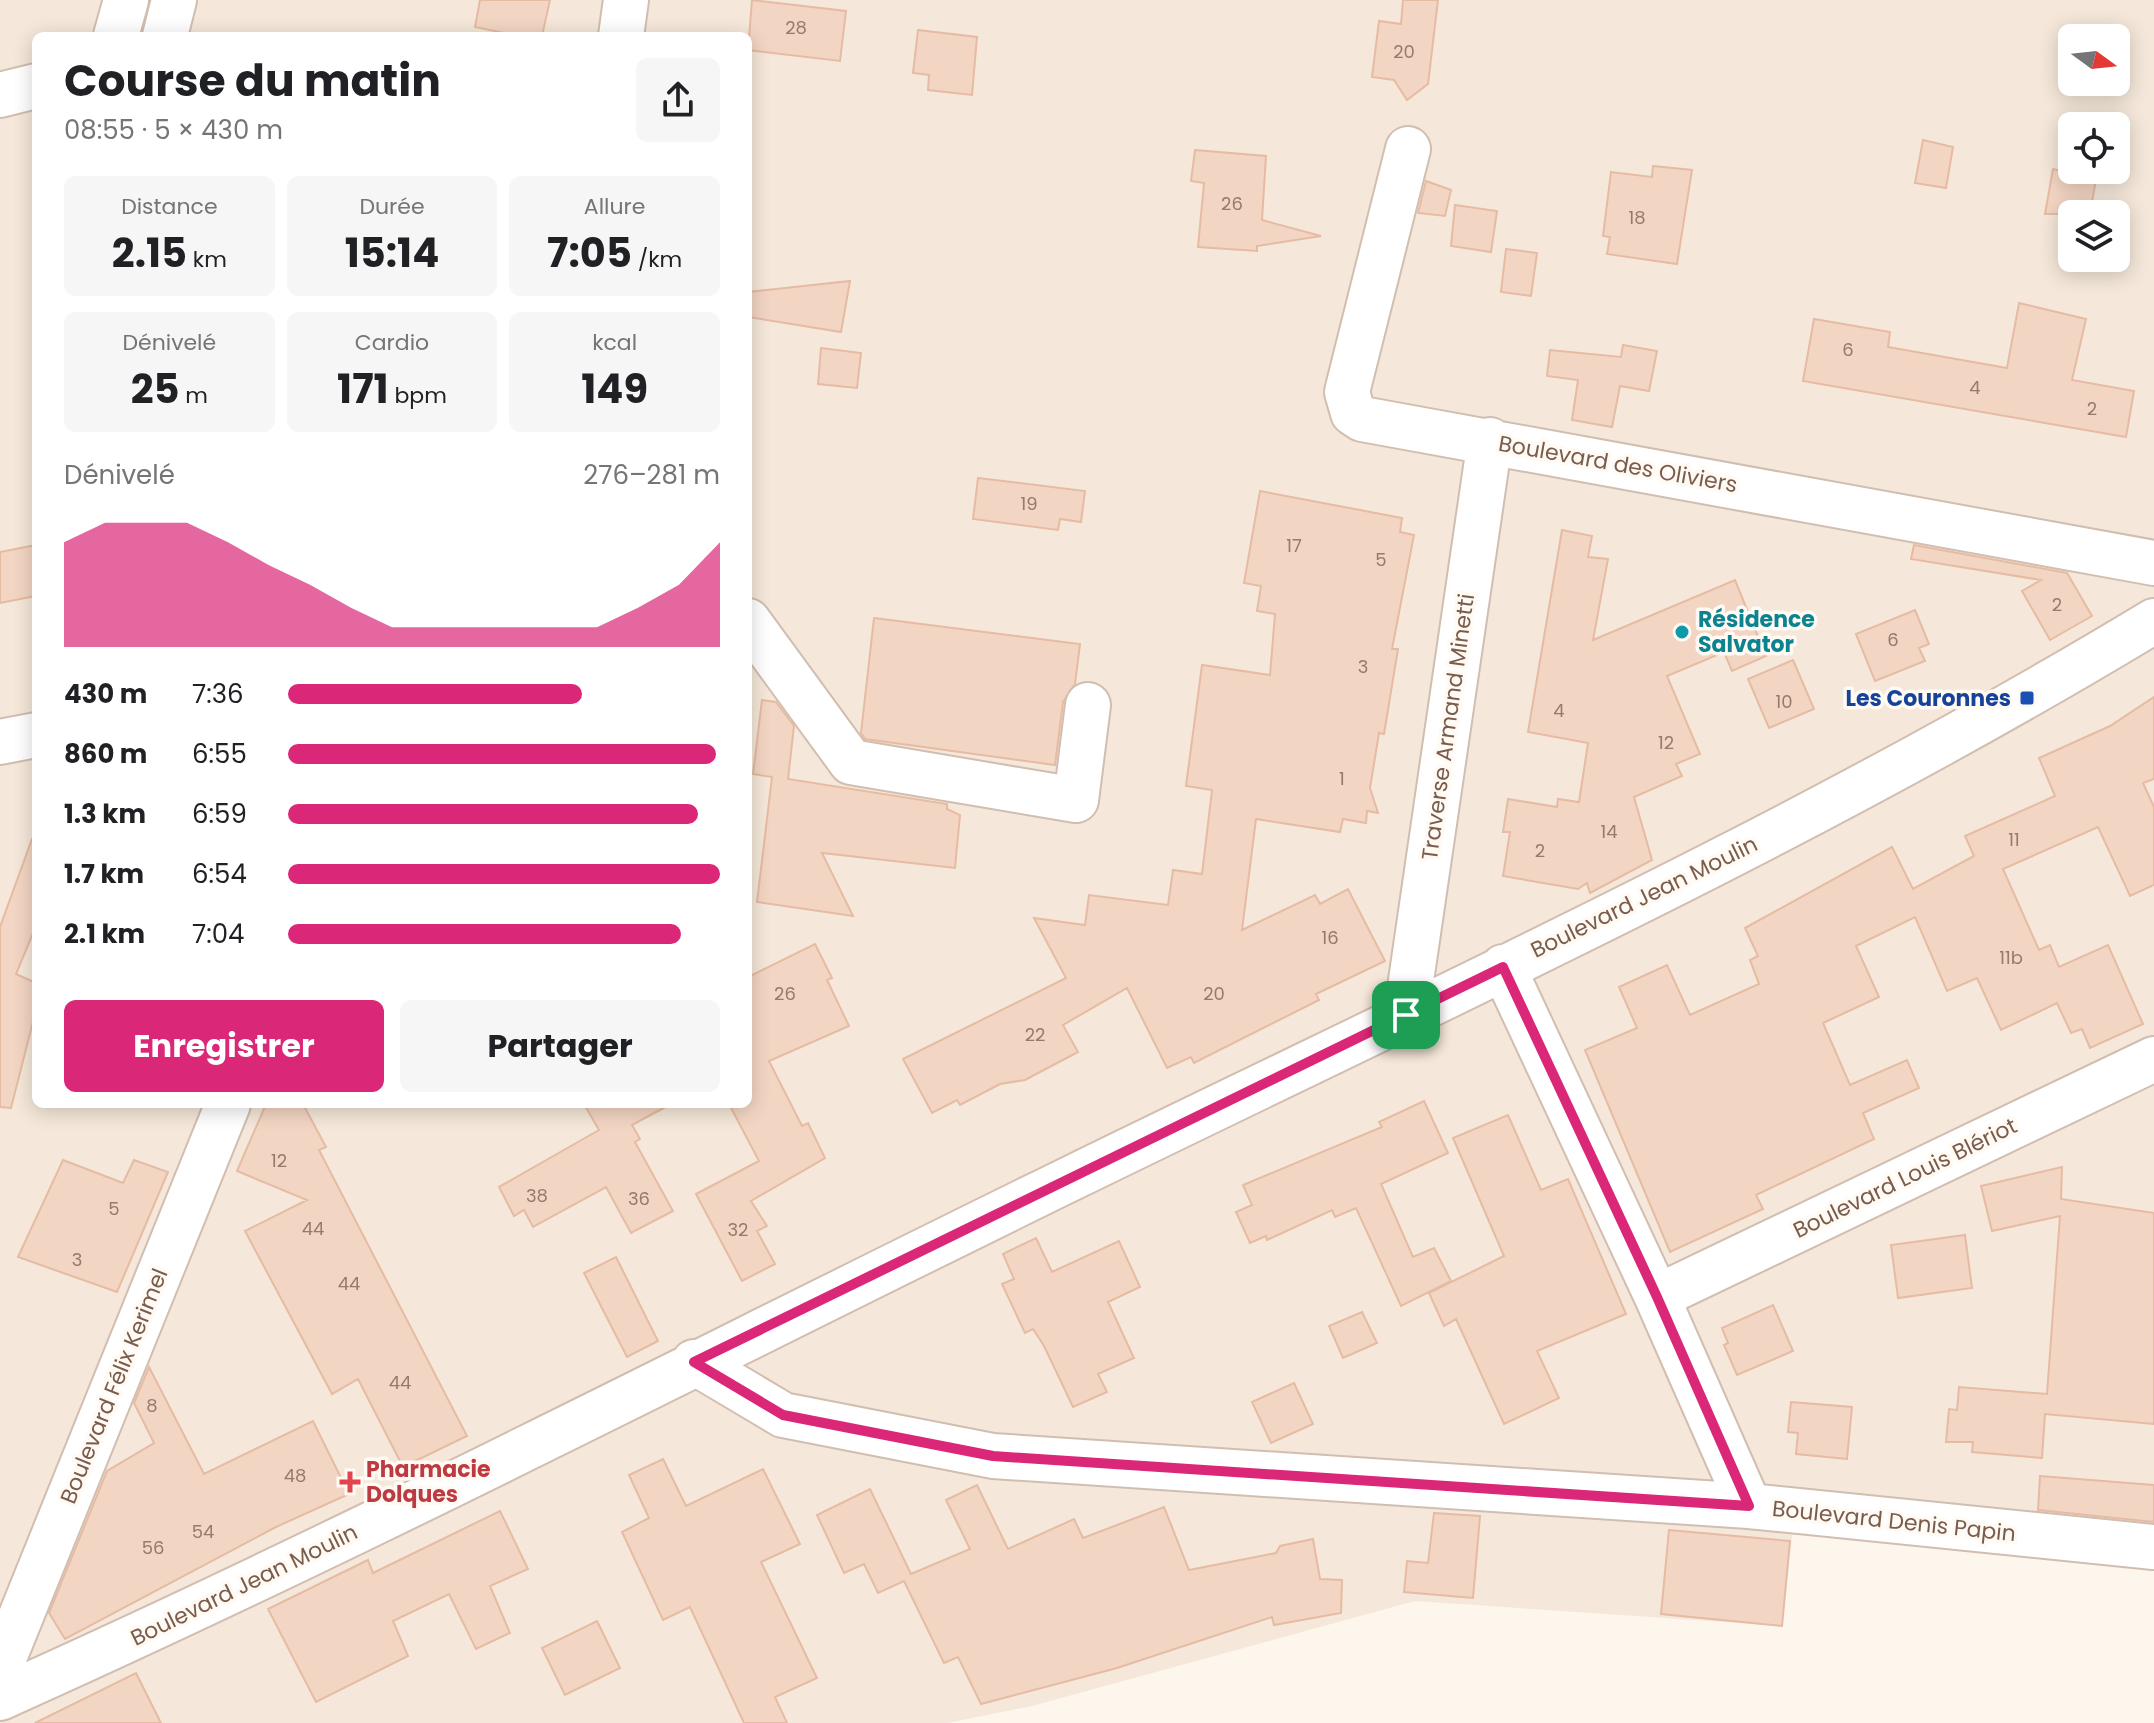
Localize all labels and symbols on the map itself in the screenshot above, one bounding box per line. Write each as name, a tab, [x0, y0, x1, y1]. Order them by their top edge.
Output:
house number: 28	[785, 15, 807, 40]
north arrow	[2058, 24, 2130, 96]
house number: 20	[1393, 39, 1415, 64]
house number: 26	[1221, 191, 1243, 216]
house number: 18	[1628, 205, 1646, 230]
house number: 6	[1842, 337, 1854, 362]
house number: 4	[1969, 375, 1981, 400]
house number: 2	[2087, 396, 2097, 421]
street label: Boulevard des Oliviers	[1496, 428, 1740, 500]
house number: 19	[1020, 491, 1038, 516]
house number: 17	[1286, 533, 1302, 558]
house number: 5	[1375, 547, 1387, 572]
street label: Traverse Armand Minetti	[1414, 592, 1482, 862]
house number: 2	[2052, 592, 2062, 617]
place label: Résidence Salvator	[1698, 604, 1815, 660]
marker: Résidence Salvator	[1673, 623, 1691, 641]
house number: 6	[1887, 627, 1899, 652]
house number: 3	[1358, 654, 1368, 679]
place label: Les Couronnes	[1845, 683, 2011, 714]
house number: 10	[1775, 689, 1793, 714]
marker: Les Couronnes	[2018, 689, 2036, 707]
house number: 4	[1553, 698, 1565, 723]
house number: 12	[1658, 730, 1674, 755]
house number: 1	[1339, 766, 1345, 791]
house number: 14	[1600, 819, 1618, 844]
house number: 11	[2008, 827, 2020, 852]
street label: Boulevard Jean Moulin	[1525, 828, 1763, 966]
house number: 2	[1535, 838, 1545, 863]
house number: 16	[1321, 925, 1339, 950]
house number: 11b	[1999, 945, 2023, 970]
house number: 26	[774, 981, 796, 1006]
house number: 20	[1203, 981, 1225, 1006]
pin	[1372, 981, 1440, 1049]
house number: 22	[1025, 1022, 1045, 1047]
street label: Boulevard Louis Blériot	[1788, 1110, 2022, 1246]
house number: 12	[271, 1148, 287, 1173]
house number: 38	[526, 1183, 548, 1208]
house number: 36	[628, 1186, 650, 1211]
house number: 5	[108, 1196, 120, 1221]
house number: 44	[302, 1216, 324, 1241]
house number: 32	[728, 1217, 748, 1242]
house number: 3	[72, 1247, 82, 1272]
street label: Boulevard Félix Kerimel	[53, 1264, 175, 1508]
house number: 44	[338, 1271, 360, 1296]
house number: 44	[389, 1370, 411, 1395]
house number: 8	[146, 1393, 158, 1418]
place label: Pharmacie Dolques	[366, 1454, 491, 1510]
house number: 48	[284, 1463, 306, 1488]
marker: Pharmacie Dolques	[341, 1473, 359, 1491]
street label: Boulevard Denis Papin	[1771, 1493, 2017, 1549]
street label: Boulevard Jean Moulin	[125, 1516, 363, 1654]
house number: 54	[192, 1519, 214, 1544]
house number: 56	[142, 1535, 164, 1560]

